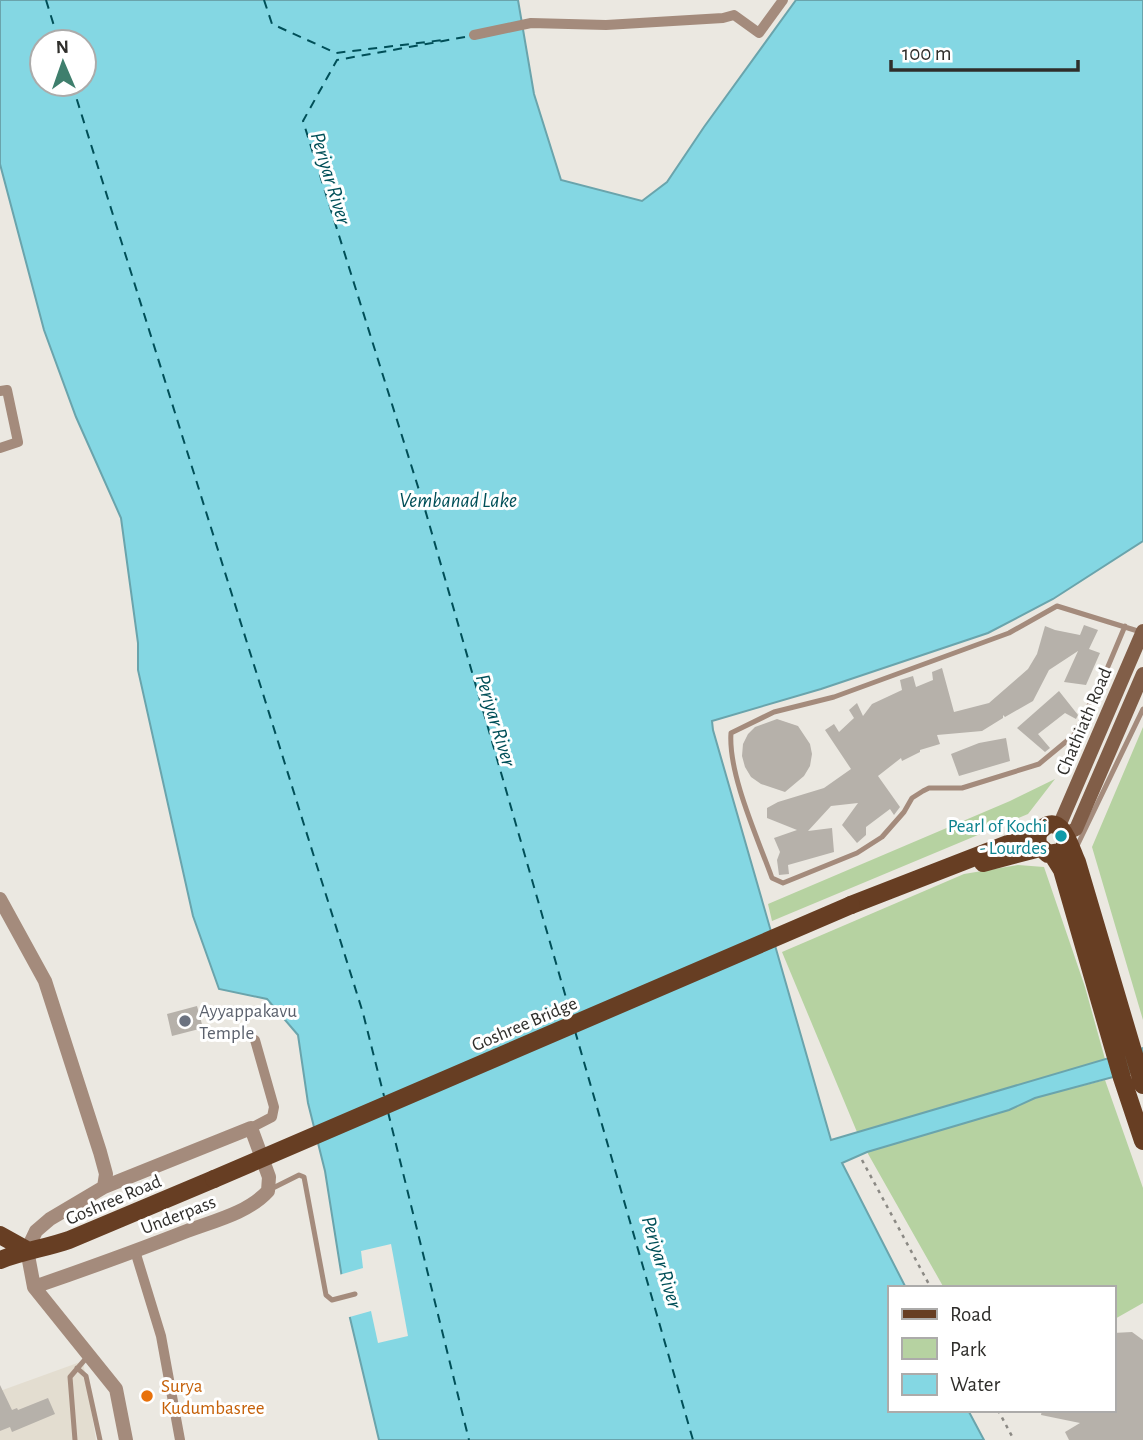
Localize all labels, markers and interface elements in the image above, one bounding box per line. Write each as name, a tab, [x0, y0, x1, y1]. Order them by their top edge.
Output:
north arrow	[28, 28, 98, 98]
scale bar	[891, 28, 1078, 72]
text: N	[56, 38, 69, 57]
text: 100 m	[902, 43, 952, 64]
water label: Periyar River	[307, 130, 355, 228]
water label: Vembanad Lake	[399, 490, 517, 511]
street label: Chathiath Road	[1053, 665, 1116, 778]
water label: Periyar River	[472, 672, 520, 770]
place label: Pearl of Kochi - Lourdes	[948, 817, 1047, 858]
marker: Pearl of Kochi - Lourdes	[1053, 828, 1069, 844]
street label: Goshree Bridge	[469, 994, 580, 1055]
place label: Ayyappakavu Temple	[199, 1002, 297, 1043]
marker: Ayyappakavu Temple	[177, 1013, 193, 1029]
street label: Goshree Road	[63, 1172, 164, 1229]
street label: Underpass	[138, 1192, 219, 1238]
water label: Periyar River	[638, 1214, 686, 1312]
legend	[888, 1286, 1115, 1412]
text: Road	[950, 1304, 992, 1325]
text: Park	[950, 1339, 987, 1360]
text: Water	[950, 1374, 1000, 1395]
place label: Surya Kudumbasree	[161, 1377, 265, 1418]
marker: Surya Kudumbasree	[139, 1388, 155, 1404]

